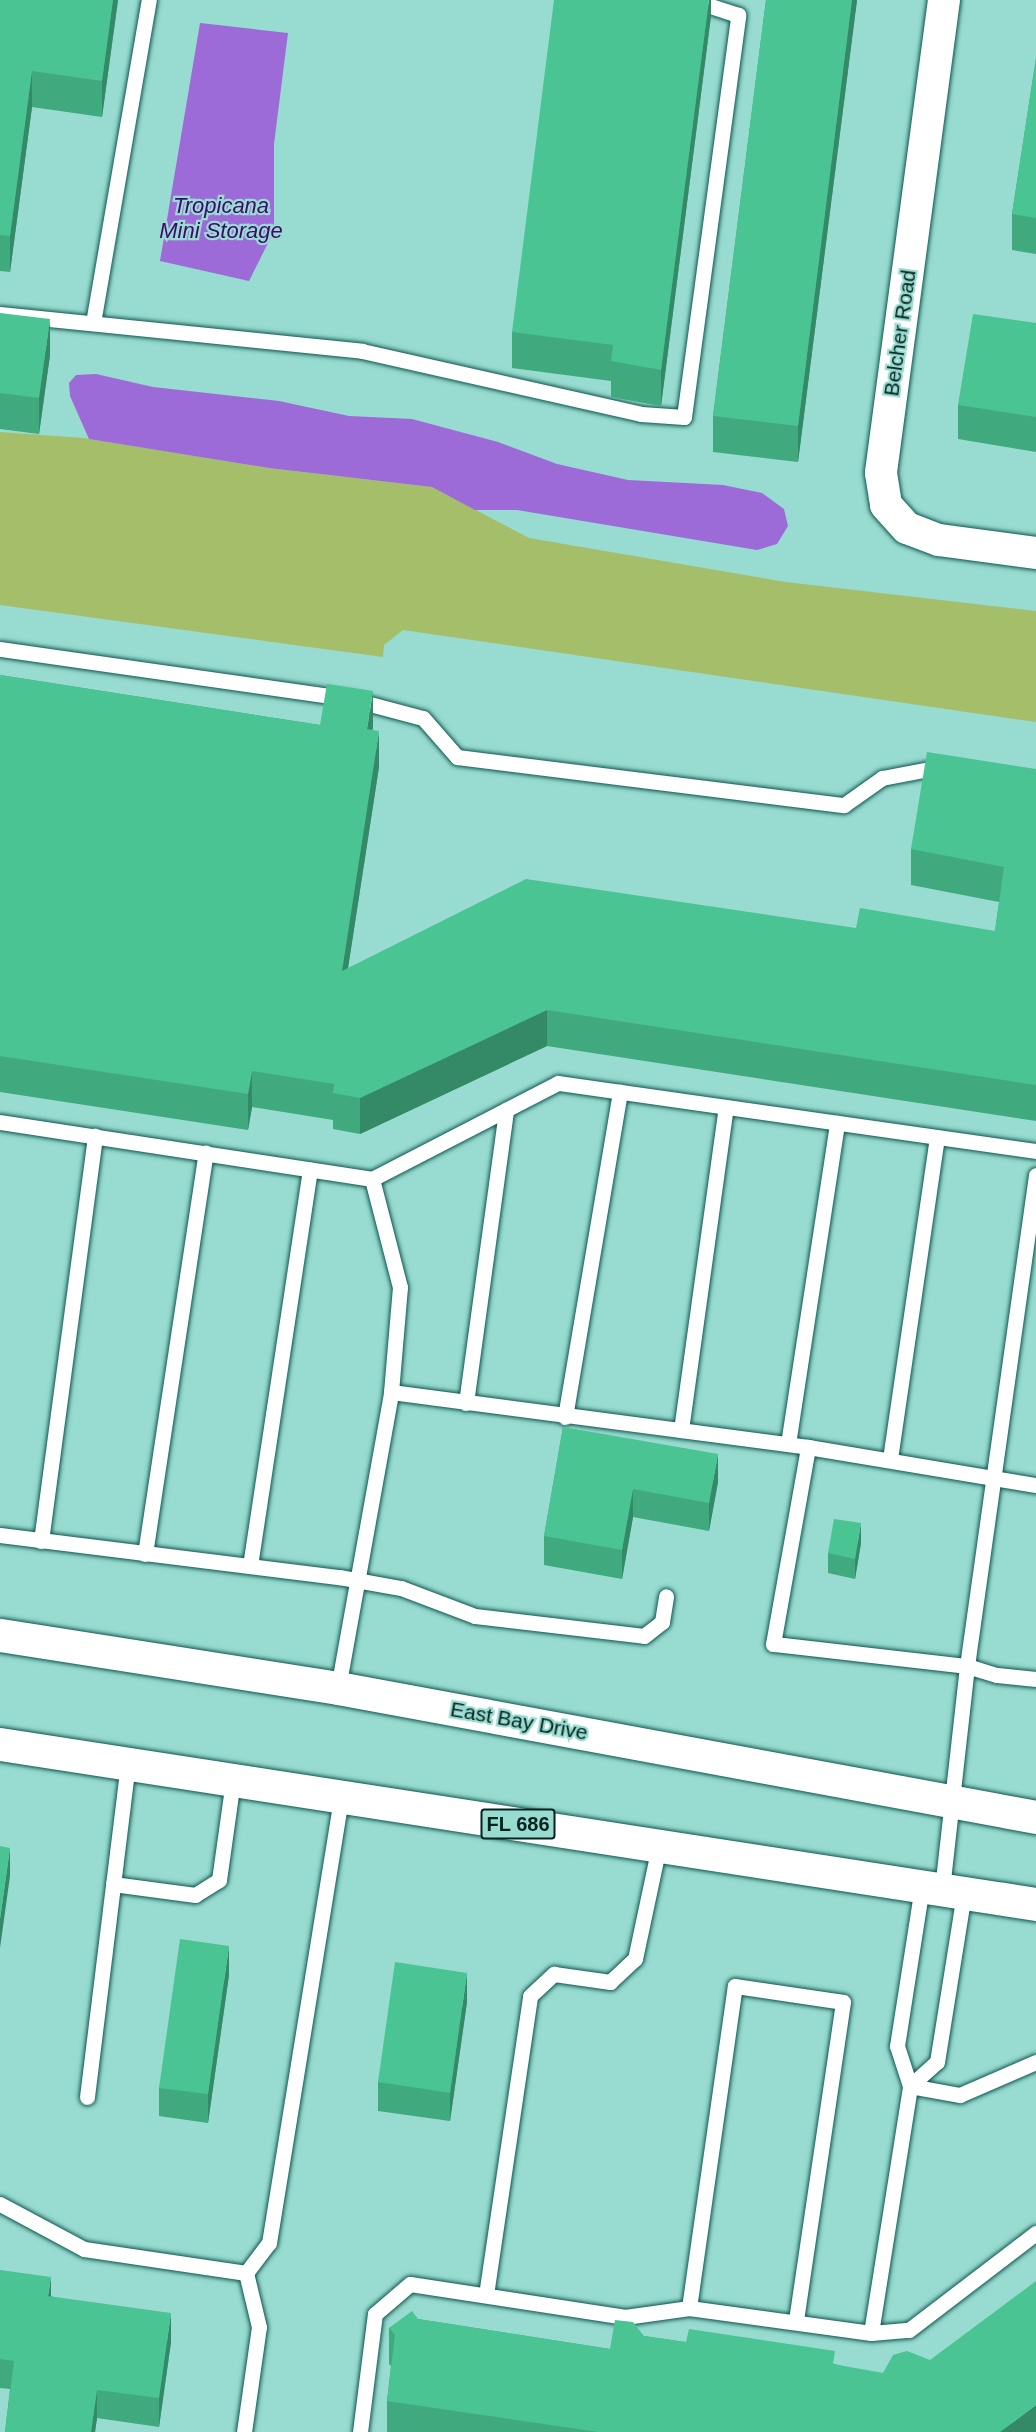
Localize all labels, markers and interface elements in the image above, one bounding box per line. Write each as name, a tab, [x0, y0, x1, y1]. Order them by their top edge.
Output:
water label: Tropicana Mini Storage	[159, 192, 283, 243]
street label: Belcher Road	[879, 268, 921, 398]
street label: East Bay Drive	[448, 1697, 590, 1745]
road number: FL 686	[479, 1807, 557, 1841]

